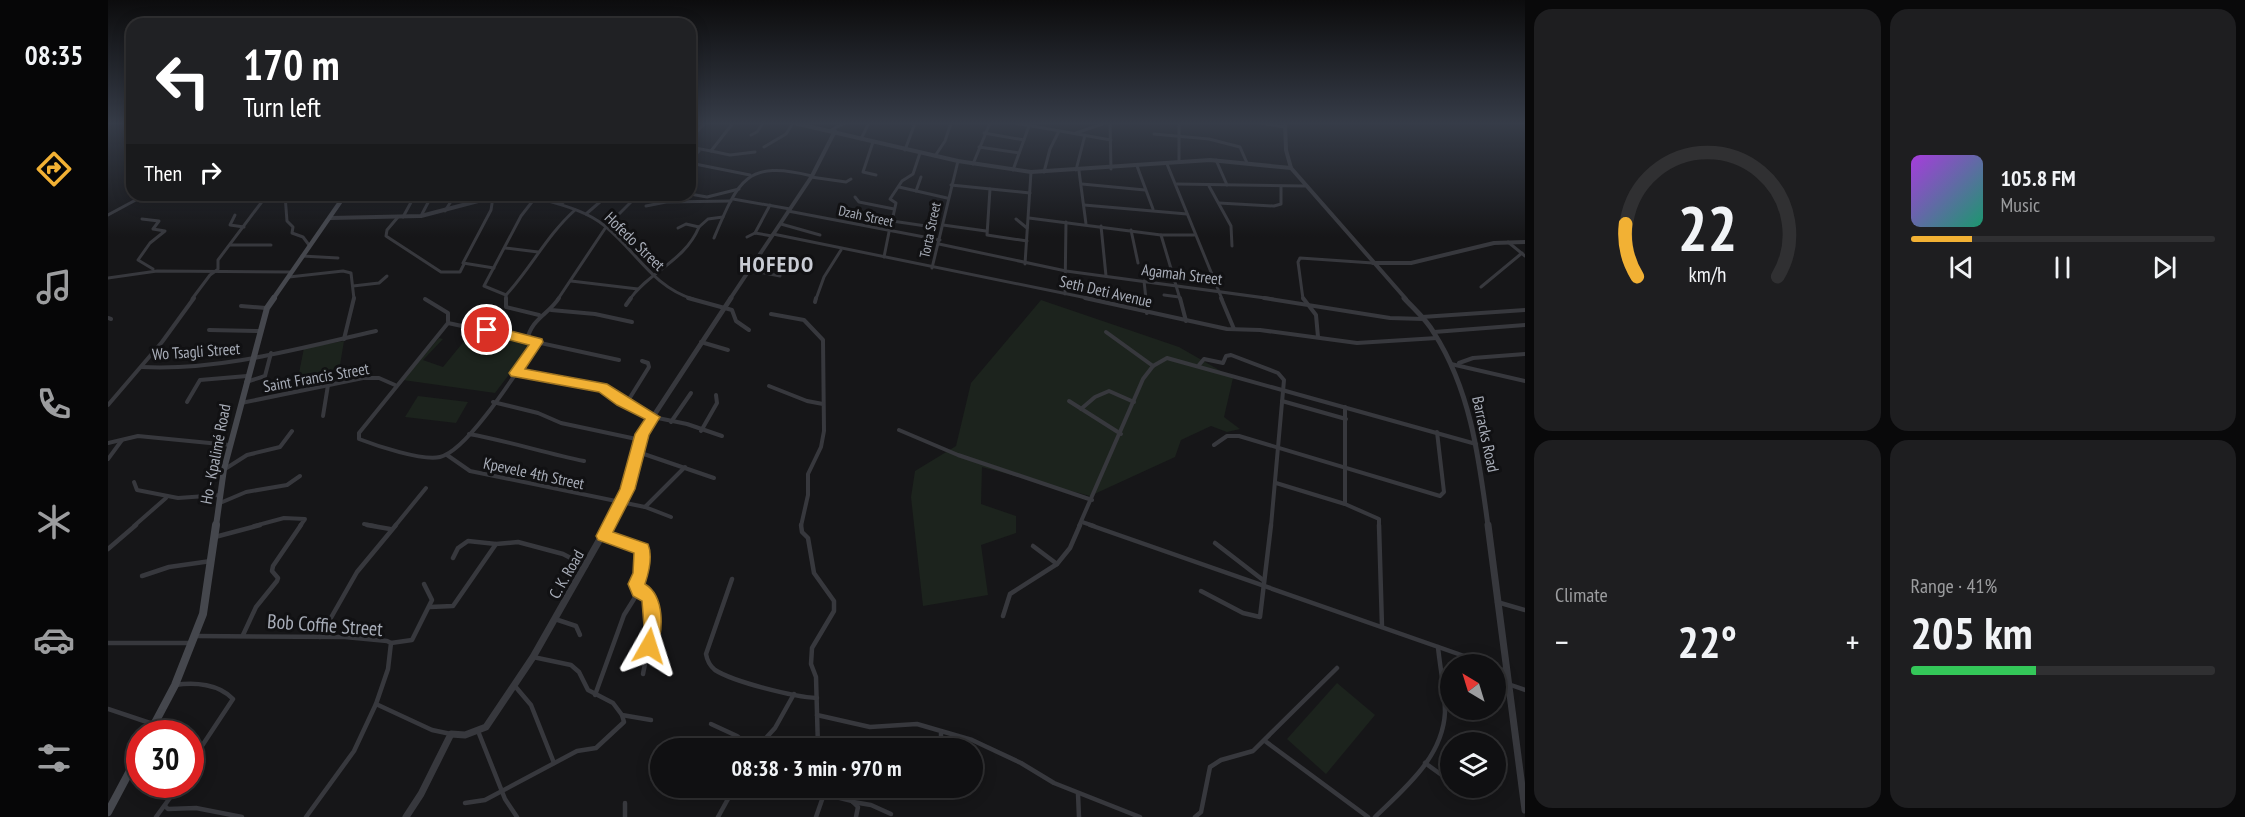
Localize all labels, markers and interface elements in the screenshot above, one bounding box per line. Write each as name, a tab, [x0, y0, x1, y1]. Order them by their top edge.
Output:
text: 170 m	[243, 37, 340, 92]
text: 08:35	[25, 38, 83, 72]
icon: left	[144, 42, 222, 120]
text: Turn left	[243, 90, 321, 124]
icon: directions	[33, 148, 75, 190]
icon: right	[194, 156, 227, 189]
text: Then	[144, 159, 182, 187]
text: 105.8 FM	[2001, 164, 2076, 192]
text: 22	[1677, 187, 1737, 268]
text: Music	[2001, 192, 2040, 218]
street label: Torta Street	[915, 200, 945, 259]
street label: Dzah Street	[837, 201, 895, 231]
street label: Hofedo Street	[601, 207, 670, 275]
district label: HOFEDO	[739, 250, 815, 278]
icon: previous	[1945, 251, 1978, 284]
icon: pause	[2046, 251, 2079, 284]
icon: next	[2148, 251, 2181, 284]
street label: Agamah Street	[1141, 259, 1224, 289]
text: km/h	[1688, 260, 1726, 288]
icon: music	[33, 266, 75, 308]
street label: Seth Deti Avenue	[1058, 271, 1154, 311]
pin	[461, 304, 512, 355]
icon: arrive	[470, 313, 503, 346]
street label: Wo Tsagli Street	[151, 338, 241, 364]
street label: Saint Francis Street	[262, 358, 371, 396]
icon: phone	[33, 383, 75, 425]
street label: Barracks Road	[1468, 394, 1504, 474]
street label: Ho - Kpalimé Road	[195, 402, 235, 506]
street label: Kpevele 4th Street	[482, 453, 587, 494]
icon: climate	[33, 501, 75, 543]
street label: C. K. Road	[544, 546, 588, 602]
text: Range · 41%	[1911, 573, 1997, 599]
text: Climate	[1555, 582, 1608, 608]
text: 205 km	[1911, 603, 2033, 661]
street label: Bob Coffie Street	[266, 608, 384, 642]
text: 22°	[1678, 612, 1737, 670]
position arrow	[617, 614, 681, 678]
icon: car	[33, 619, 75, 661]
text: −	[1555, 620, 1569, 663]
text: +	[1846, 620, 1860, 663]
north arrow	[1440, 654, 1506, 720]
map controls	[1440, 654, 1506, 798]
speed limit sign: 30	[126, 720, 204, 798]
button: layers	[1440, 732, 1506, 798]
icon: filters	[33, 737, 75, 779]
text: 08:38 · 3 min · 970 m	[731, 754, 902, 782]

